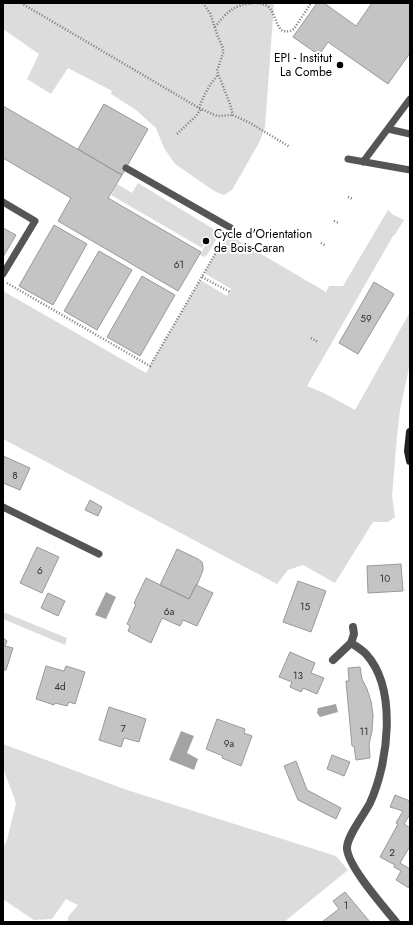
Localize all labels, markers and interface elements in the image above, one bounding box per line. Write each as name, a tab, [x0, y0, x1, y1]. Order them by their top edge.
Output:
place label: EPI - Institut La Combe	[274, 49, 332, 81]
marker: EPI - Institut La Combe	[335, 60, 345, 70]
place label: Cycle d'Orientation de Bois-Caran	[214, 225, 312, 257]
marker: Cycle d'Orientation de Bois-Caran	[201, 236, 211, 246]
house number: 61	[174, 257, 184, 272]
house number: 59	[360, 311, 372, 326]
house number: 8	[12, 468, 18, 483]
house number: 6	[37, 563, 43, 578]
house number: 10	[380, 571, 390, 586]
house number: 15	[300, 599, 310, 614]
house number: 6a	[164, 604, 174, 619]
house number: 13	[293, 668, 304, 683]
house number: 4d	[54, 679, 66, 694]
house number: 7	[120, 721, 126, 736]
house number: 11	[360, 724, 369, 739]
house number: 9a	[224, 736, 234, 751]
house number: 2	[389, 845, 395, 860]
house number: 1	[344, 898, 348, 913]

